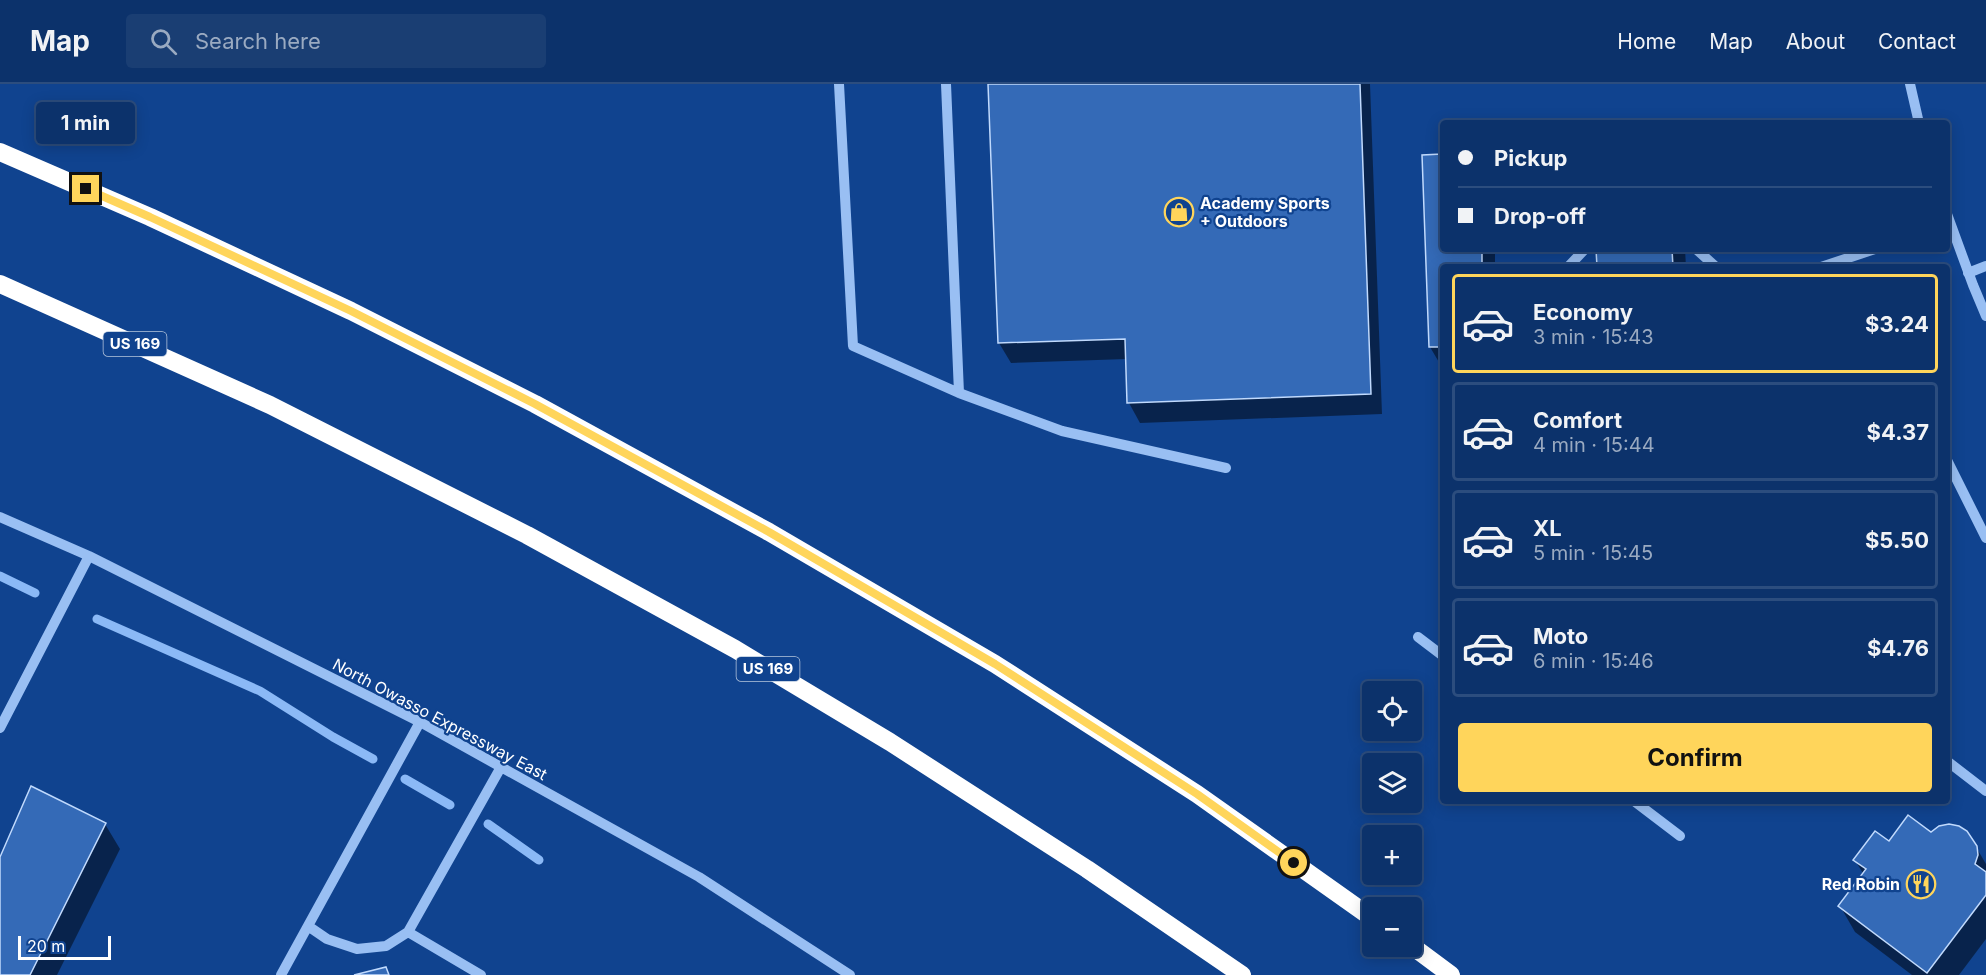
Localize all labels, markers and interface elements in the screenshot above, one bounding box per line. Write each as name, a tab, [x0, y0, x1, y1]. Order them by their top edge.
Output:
search box	[126, 14, 546, 68]
text: Map	[30, 24, 90, 58]
icon: search	[147, 25, 180, 58]
text: Search here	[195, 28, 321, 54]
text: Home	[1617, 29, 1676, 54]
text: Map	[1709, 29, 1753, 54]
text: About	[1786, 29, 1845, 54]
text: Contact	[1878, 29, 1956, 54]
callout: 1 min	[36, 102, 136, 144]
text: 1 min	[61, 111, 110, 135]
text: Pickup	[1494, 145, 1568, 171]
route end	[72, 175, 99, 202]
place label: Academy Sports + Outdoors	[1200, 193, 1330, 231]
shop icon: Academy Sports + Outdoors	[1163, 196, 1195, 228]
text: Drop-off	[1494, 203, 1586, 229]
icon: car	[1461, 297, 1515, 351]
text: Economy	[1533, 299, 1633, 325]
text: $3.24	[1865, 311, 1929, 337]
text: 3 min · 15:43	[1533, 325, 1654, 349]
road number: US 169	[104, 332, 166, 356]
icon: car	[1461, 405, 1515, 459]
text: Comfort	[1533, 407, 1622, 433]
text: $4.37	[1867, 419, 1929, 445]
text: 4 min · 15:44	[1533, 433, 1655, 457]
icon: car	[1461, 513, 1515, 567]
text: XL	[1533, 515, 1562, 541]
text: $5.50	[1865, 527, 1929, 553]
text: 5 min · 15:45	[1533, 541, 1653, 565]
icon: car	[1461, 621, 1515, 675]
text: Moto	[1533, 623, 1588, 649]
text: $4.76	[1867, 635, 1929, 661]
text: 6 min · 15:46	[1533, 649, 1654, 673]
street label: North Owasso Expressway East	[329, 654, 551, 784]
road number: US 169	[736, 657, 800, 681]
map controls	[1362, 681, 1422, 957]
button: locate	[1362, 681, 1422, 741]
button: Confirm	[1458, 723, 1932, 792]
button: layers	[1362, 753, 1422, 813]
button: +	[1362, 825, 1422, 885]
route start	[1280, 849, 1307, 876]
restaurant icon: Red Robin	[1905, 868, 1937, 900]
place label: Red Robin	[1822, 874, 1900, 894]
button: −	[1362, 897, 1422, 957]
scale bar	[18, 933, 111, 960]
text: 20 m	[27, 936, 65, 956]

